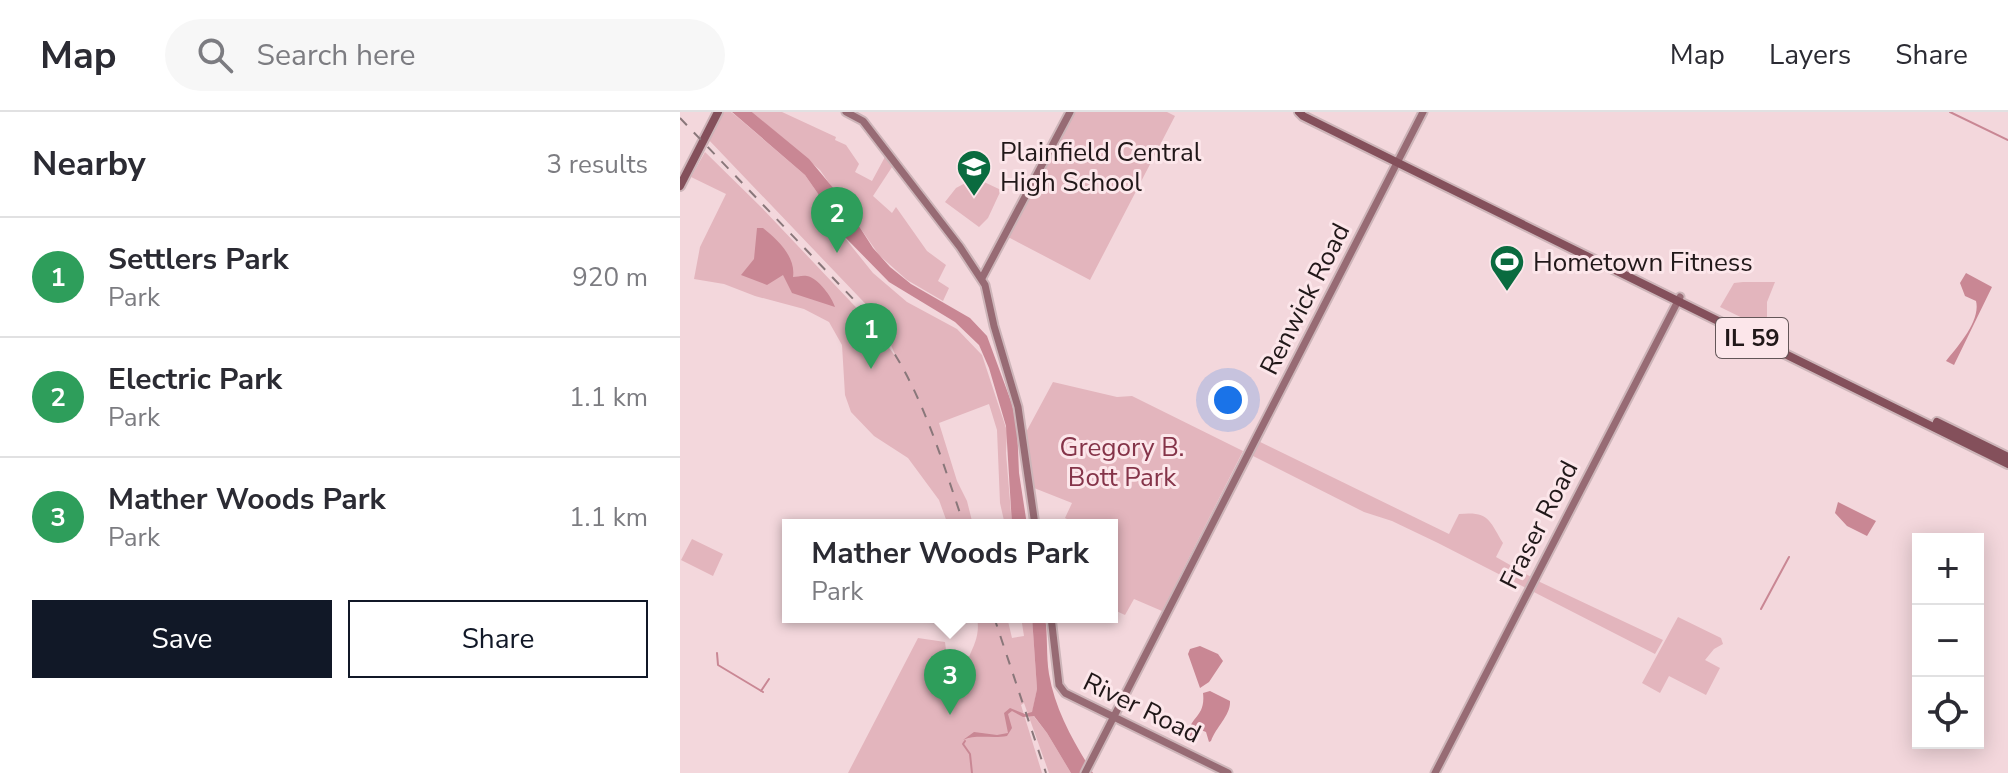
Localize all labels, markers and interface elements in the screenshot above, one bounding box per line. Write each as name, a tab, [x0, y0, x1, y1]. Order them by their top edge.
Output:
search box	[165, 19, 725, 91]
text: Map	[40, 30, 117, 81]
icon: search	[193, 33, 237, 77]
text: Search here	[257, 35, 416, 76]
text: Map	[1670, 36, 1725, 74]
text: Layers	[1769, 36, 1851, 74]
text: Share	[1895, 36, 1968, 74]
place label: Plainfield Central High School	[1000, 135, 1202, 200]
text: Nearby	[32, 141, 146, 187]
text: 3 results	[547, 147, 648, 182]
school or university icon: Plainfield Central High School	[955, 148, 993, 198]
pin: 2	[811, 187, 863, 253]
street label: Renwick Road	[1252, 217, 1358, 381]
text: Settlers Park	[108, 239, 288, 280]
sports icon: Hometown Fitness	[1488, 243, 1526, 293]
place label: Hometown Fitness	[1533, 245, 1753, 280]
text: 1	[50, 260, 66, 295]
text: 920 m	[572, 260, 648, 295]
text: Park	[108, 280, 160, 315]
pin: 1	[845, 303, 897, 369]
road number: IL 59	[1716, 318, 1788, 358]
text: Electric Park	[108, 359, 282, 400]
text: 2	[50, 380, 66, 415]
text: 1.1 km	[569, 380, 648, 415]
your location	[1208, 380, 1248, 420]
text: Park	[108, 400, 160, 435]
park label: Gregory B. Bott Park	[1060, 430, 1184, 495]
street label: Fraser Road	[1492, 455, 1586, 595]
text: Mather Woods Park	[108, 479, 386, 520]
text: 3	[50, 500, 66, 535]
text: 1.1 km	[569, 500, 648, 535]
popup	[782, 519, 1118, 623]
text: Park	[108, 520, 160, 555]
text: Mather Woods Park	[811, 533, 1089, 574]
map controls	[1912, 533, 1984, 749]
button: +	[1912, 533, 1984, 605]
text: Park	[811, 574, 863, 609]
button: Save	[32, 600, 332, 678]
button: Share	[348, 600, 648, 678]
button: −	[1912, 605, 1984, 677]
pin: 3	[924, 649, 976, 715]
street label: River Road	[1077, 664, 1207, 752]
button: locate	[1912, 677, 1984, 749]

